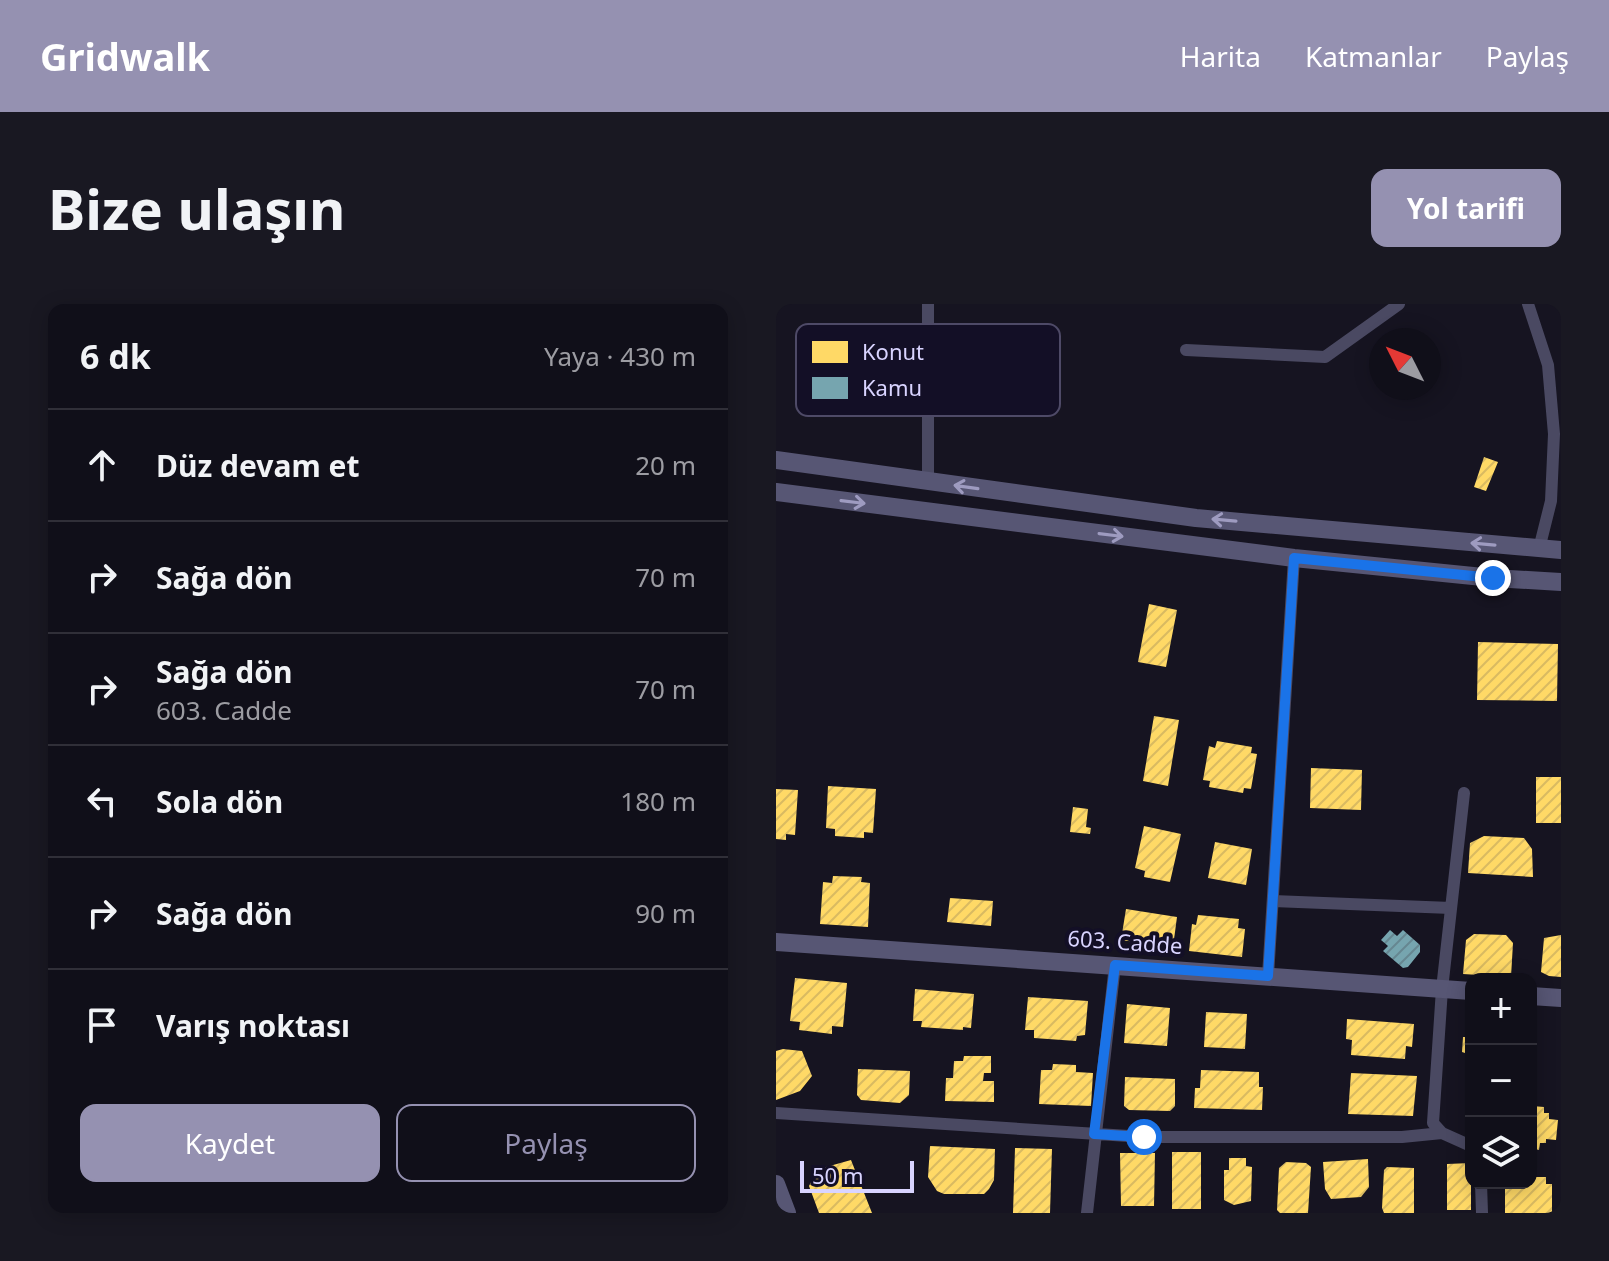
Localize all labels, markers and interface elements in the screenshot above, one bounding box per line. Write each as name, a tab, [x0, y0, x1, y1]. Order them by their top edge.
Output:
text: Gridwalk	[40, 30, 210, 82]
text: Harita	[1180, 37, 1261, 75]
text: Katmanlar	[1305, 37, 1442, 75]
text: Paylaş	[1486, 37, 1569, 75]
button: Yol tarifi	[1371, 169, 1561, 247]
text: Bize ulaşın	[48, 170, 345, 246]
legend	[796, 324, 1060, 416]
north arrow	[1369, 328, 1441, 400]
text: 6 dk	[80, 333, 151, 379]
text: Konut	[862, 336, 924, 366]
text: Yaya · 430 m	[544, 338, 696, 374]
text: Kamu	[862, 372, 922, 402]
icon: ahead	[80, 443, 124, 487]
text: Düz devam et	[156, 445, 359, 486]
text: 20 m	[635, 447, 696, 483]
one-way arrow	[954, 479, 980, 494]
one-way arrow	[839, 494, 866, 509]
one-way arrow	[1211, 513, 1238, 528]
one-way arrow	[1097, 527, 1124, 542]
one-way arrow	[1470, 536, 1497, 551]
icon: right	[80, 555, 124, 599]
text: Sağa dön	[156, 557, 292, 598]
text: 70 m	[635, 559, 696, 595]
route end	[1475, 560, 1511, 596]
text: Sağa dön	[156, 651, 292, 692]
icon: right	[80, 667, 124, 711]
text: 70 m	[635, 671, 696, 707]
text: 603. Cadde	[156, 692, 292, 728]
icon: left	[80, 779, 124, 823]
text: Sola dön	[156, 781, 283, 822]
text: 180 m	[620, 783, 696, 819]
icon: right	[80, 891, 124, 935]
text: Sağa dön	[156, 893, 292, 934]
text: 90 m	[635, 895, 696, 931]
street label: 603. Cadde	[1067, 922, 1184, 960]
map controls	[1465, 973, 1537, 1189]
button: +	[1465, 973, 1537, 1045]
icon: arrive	[80, 1003, 124, 1047]
text: Varış noktası	[156, 1005, 350, 1046]
button: −	[1465, 1045, 1537, 1117]
button: Kaydet	[80, 1104, 380, 1182]
button: Paylaş	[396, 1104, 696, 1182]
button: layers	[1465, 1117, 1537, 1189]
route start	[1126, 1119, 1162, 1155]
scale bar	[800, 1157, 914, 1193]
text: 50 m	[812, 1160, 863, 1190]

